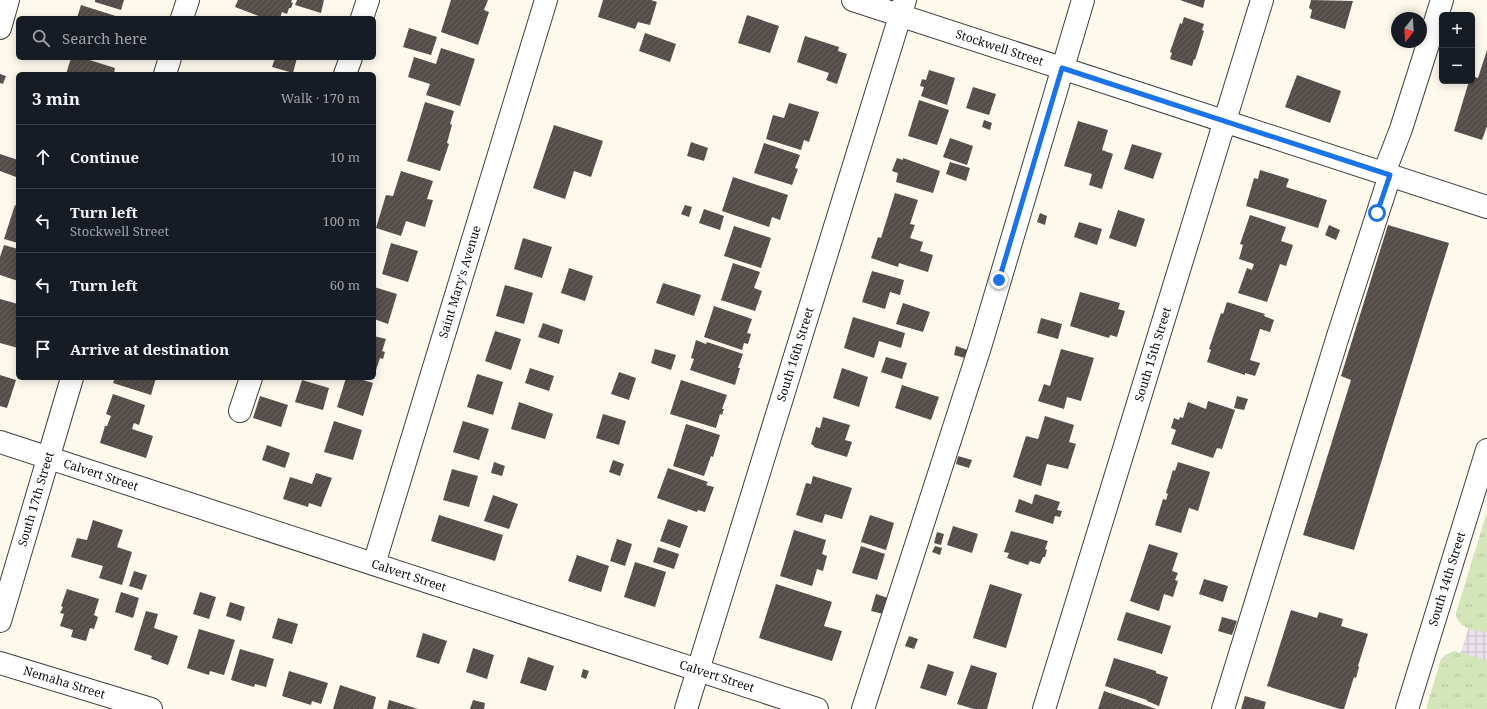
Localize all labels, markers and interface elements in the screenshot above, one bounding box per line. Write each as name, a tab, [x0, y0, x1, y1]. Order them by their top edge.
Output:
north arrow	[1391, 12, 1427, 48]
map controls	[1439, 12, 1475, 84]
button: +	[1439, 12, 1475, 48]
search box	[16, 16, 376, 60]
street label: Stockwell Street	[953, 25, 1046, 70]
icon: search	[30, 27, 52, 49]
text: Search here	[62, 28, 147, 48]
button: −	[1439, 48, 1475, 84]
text: 3 min	[32, 87, 80, 110]
text: Walk · 170 m	[281, 89, 360, 107]
icon: ahead	[32, 146, 54, 168]
text: Continue	[70, 147, 139, 167]
text: 10 m	[330, 148, 360, 166]
text: Turn left	[70, 202, 138, 222]
route start	[1368, 204, 1386, 222]
icon: left	[32, 210, 54, 232]
text: 100 m	[323, 212, 360, 230]
text: Stockwell Street	[70, 222, 169, 240]
street label: Saint Mary's Avenue	[434, 223, 485, 340]
route end	[990, 271, 1008, 289]
icon: left	[32, 274, 54, 296]
text: Turn left	[70, 275, 138, 295]
text: 60 m	[330, 276, 360, 294]
street label: South 16th Street	[772, 305, 818, 404]
street label: South 15th Street	[1130, 305, 1175, 404]
icon: arrive	[32, 338, 54, 360]
text: Arrive at destination	[70, 339, 229, 359]
street label: South 17th Street	[14, 450, 58, 548]
street label: Calvert Street	[61, 454, 141, 495]
street label: South 14th Street	[1424, 530, 1469, 628]
street label: Calvert Street	[369, 555, 448, 595]
street label: Calvert Street	[677, 656, 756, 696]
street label: Nemaha Street	[21, 662, 107, 703]

